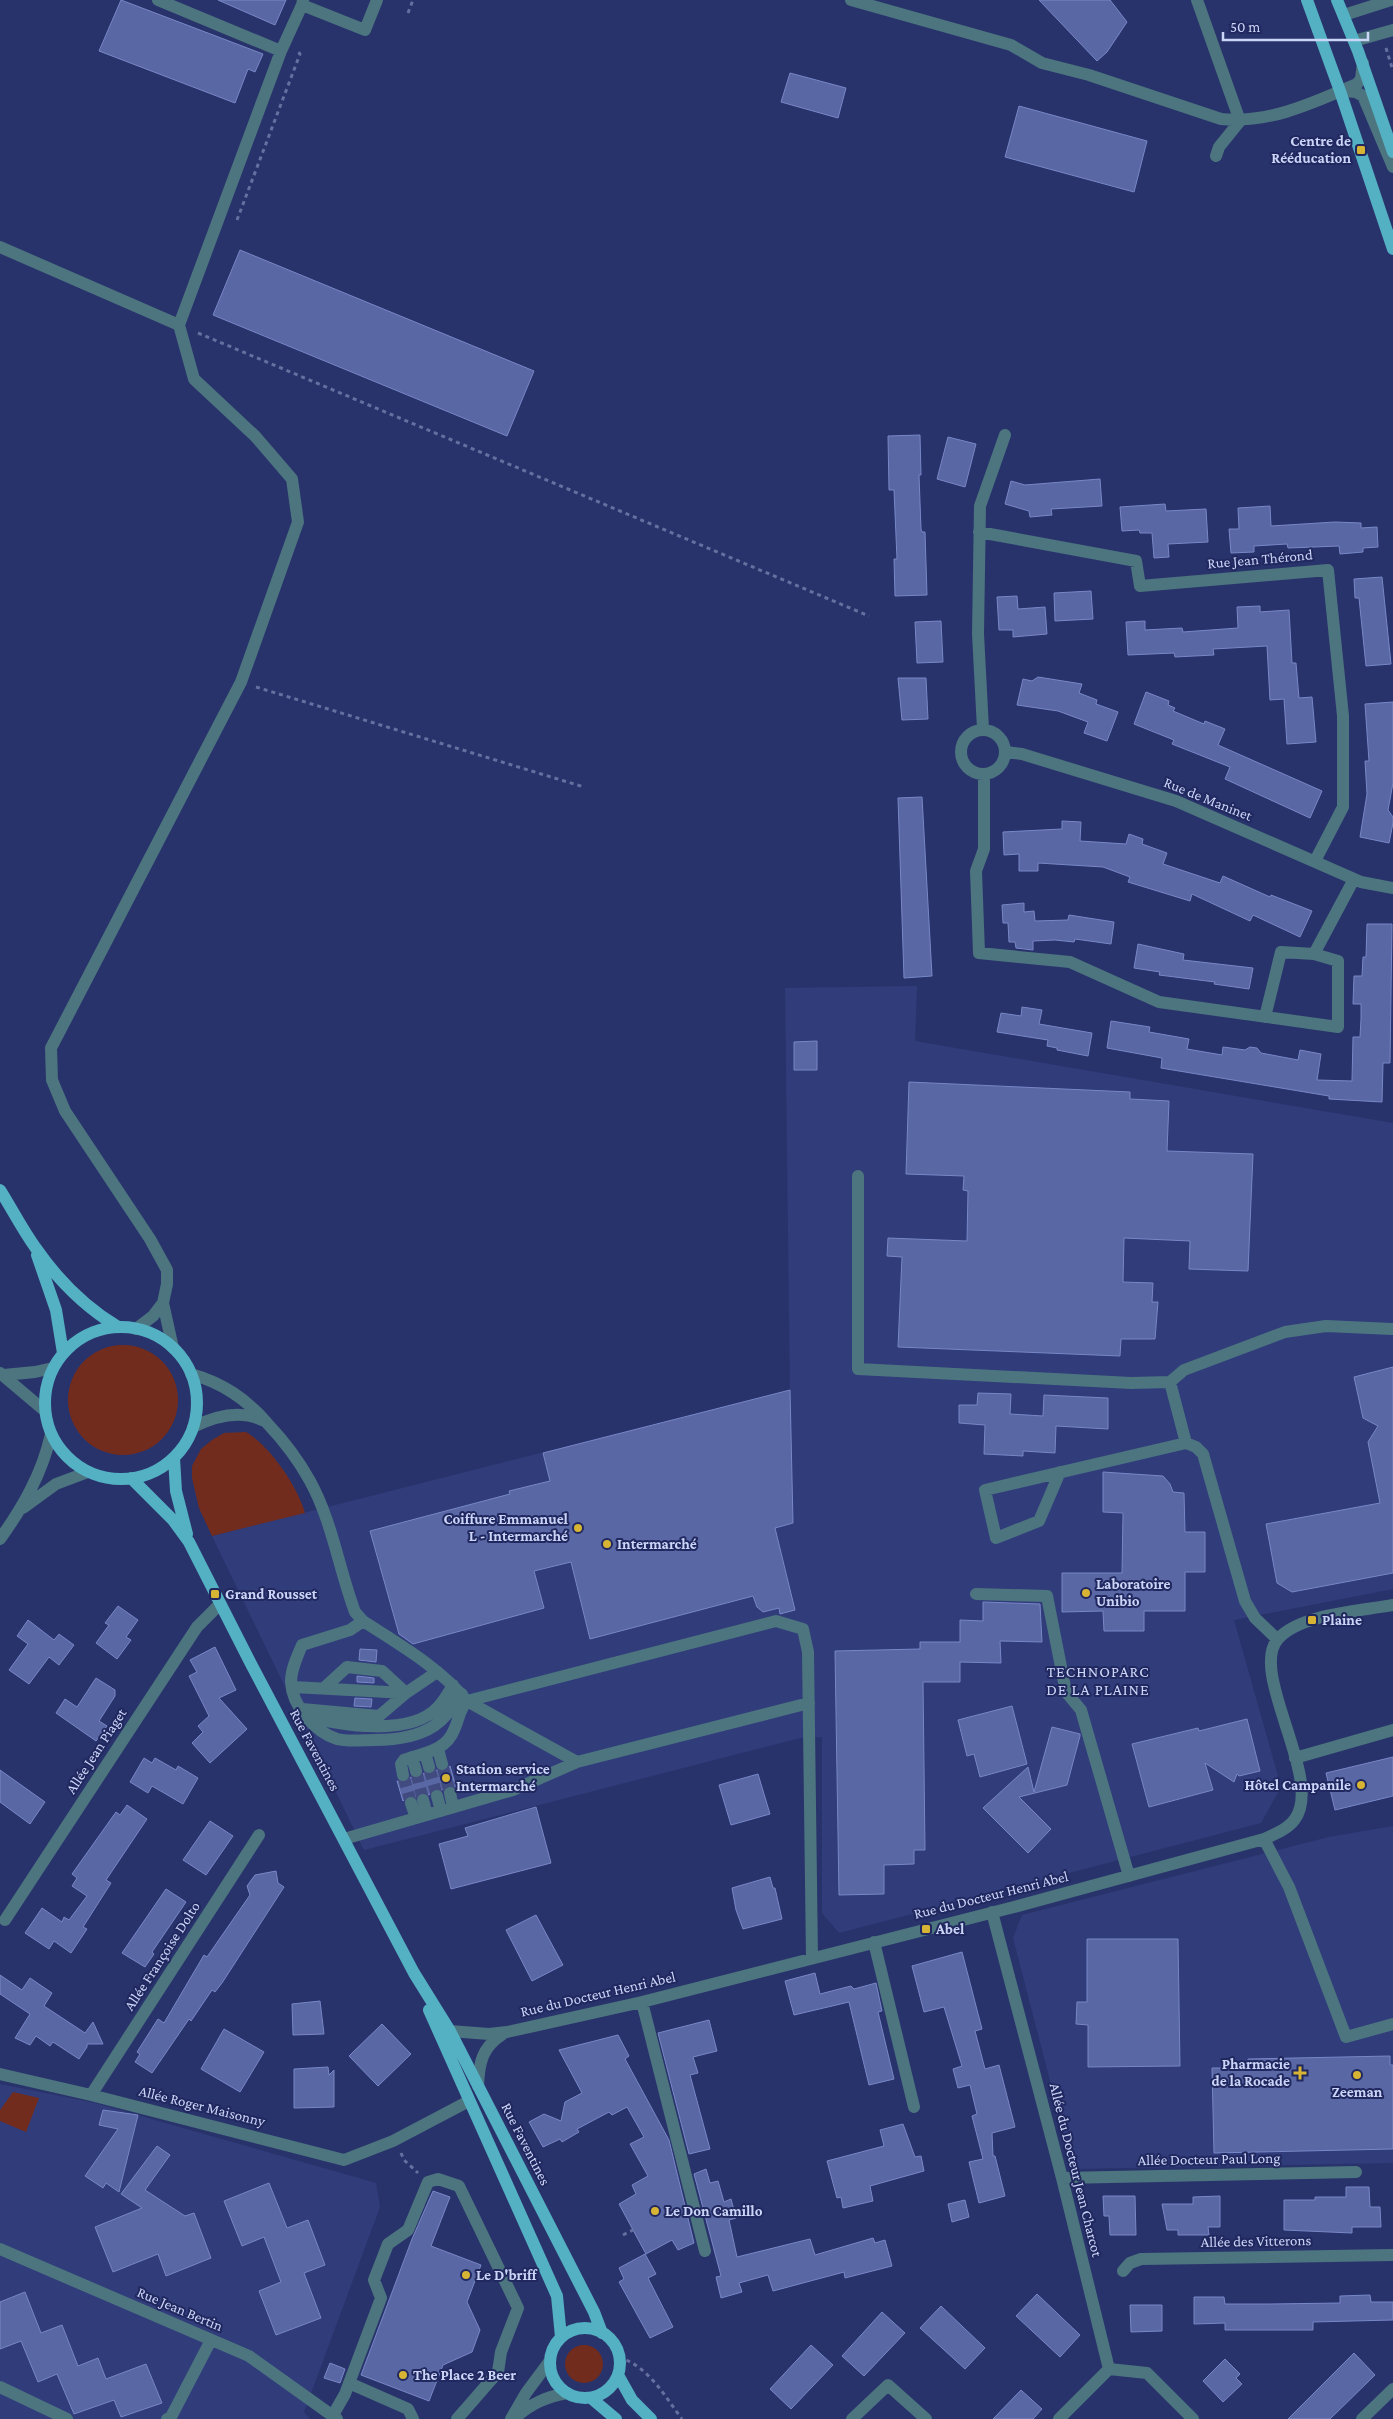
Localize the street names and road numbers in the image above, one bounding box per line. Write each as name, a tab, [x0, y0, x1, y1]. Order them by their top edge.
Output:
street label: Rue Jean Thérond	[1207, 546, 1313, 573]
street label: Rue de Maninet	[1162, 774, 1255, 824]
street label: Allée Jean Piaget	[62, 1705, 131, 1797]
street label: Rue Faventines	[287, 1706, 343, 1794]
street label: Rue du Docteur Henri Abel	[912, 1868, 1070, 1922]
street label: Allée Françoise Dolto	[121, 1899, 204, 2014]
street label: Rue du Docteur Henri Abel	[519, 1968, 677, 2020]
street label: Allée du Docteur Jean Charcot	[1046, 2081, 1106, 2260]
street label: Allée Roger Maisonny	[137, 2083, 267, 2130]
street label: Rue Faventines	[498, 2100, 554, 2188]
street label: Allée Docteur Paul Long	[1137, 2150, 1281, 2169]
street label: Allée des Vitterons	[1201, 2232, 1312, 2250]
street label: Rue Jean Bertin	[134, 2284, 225, 2335]

